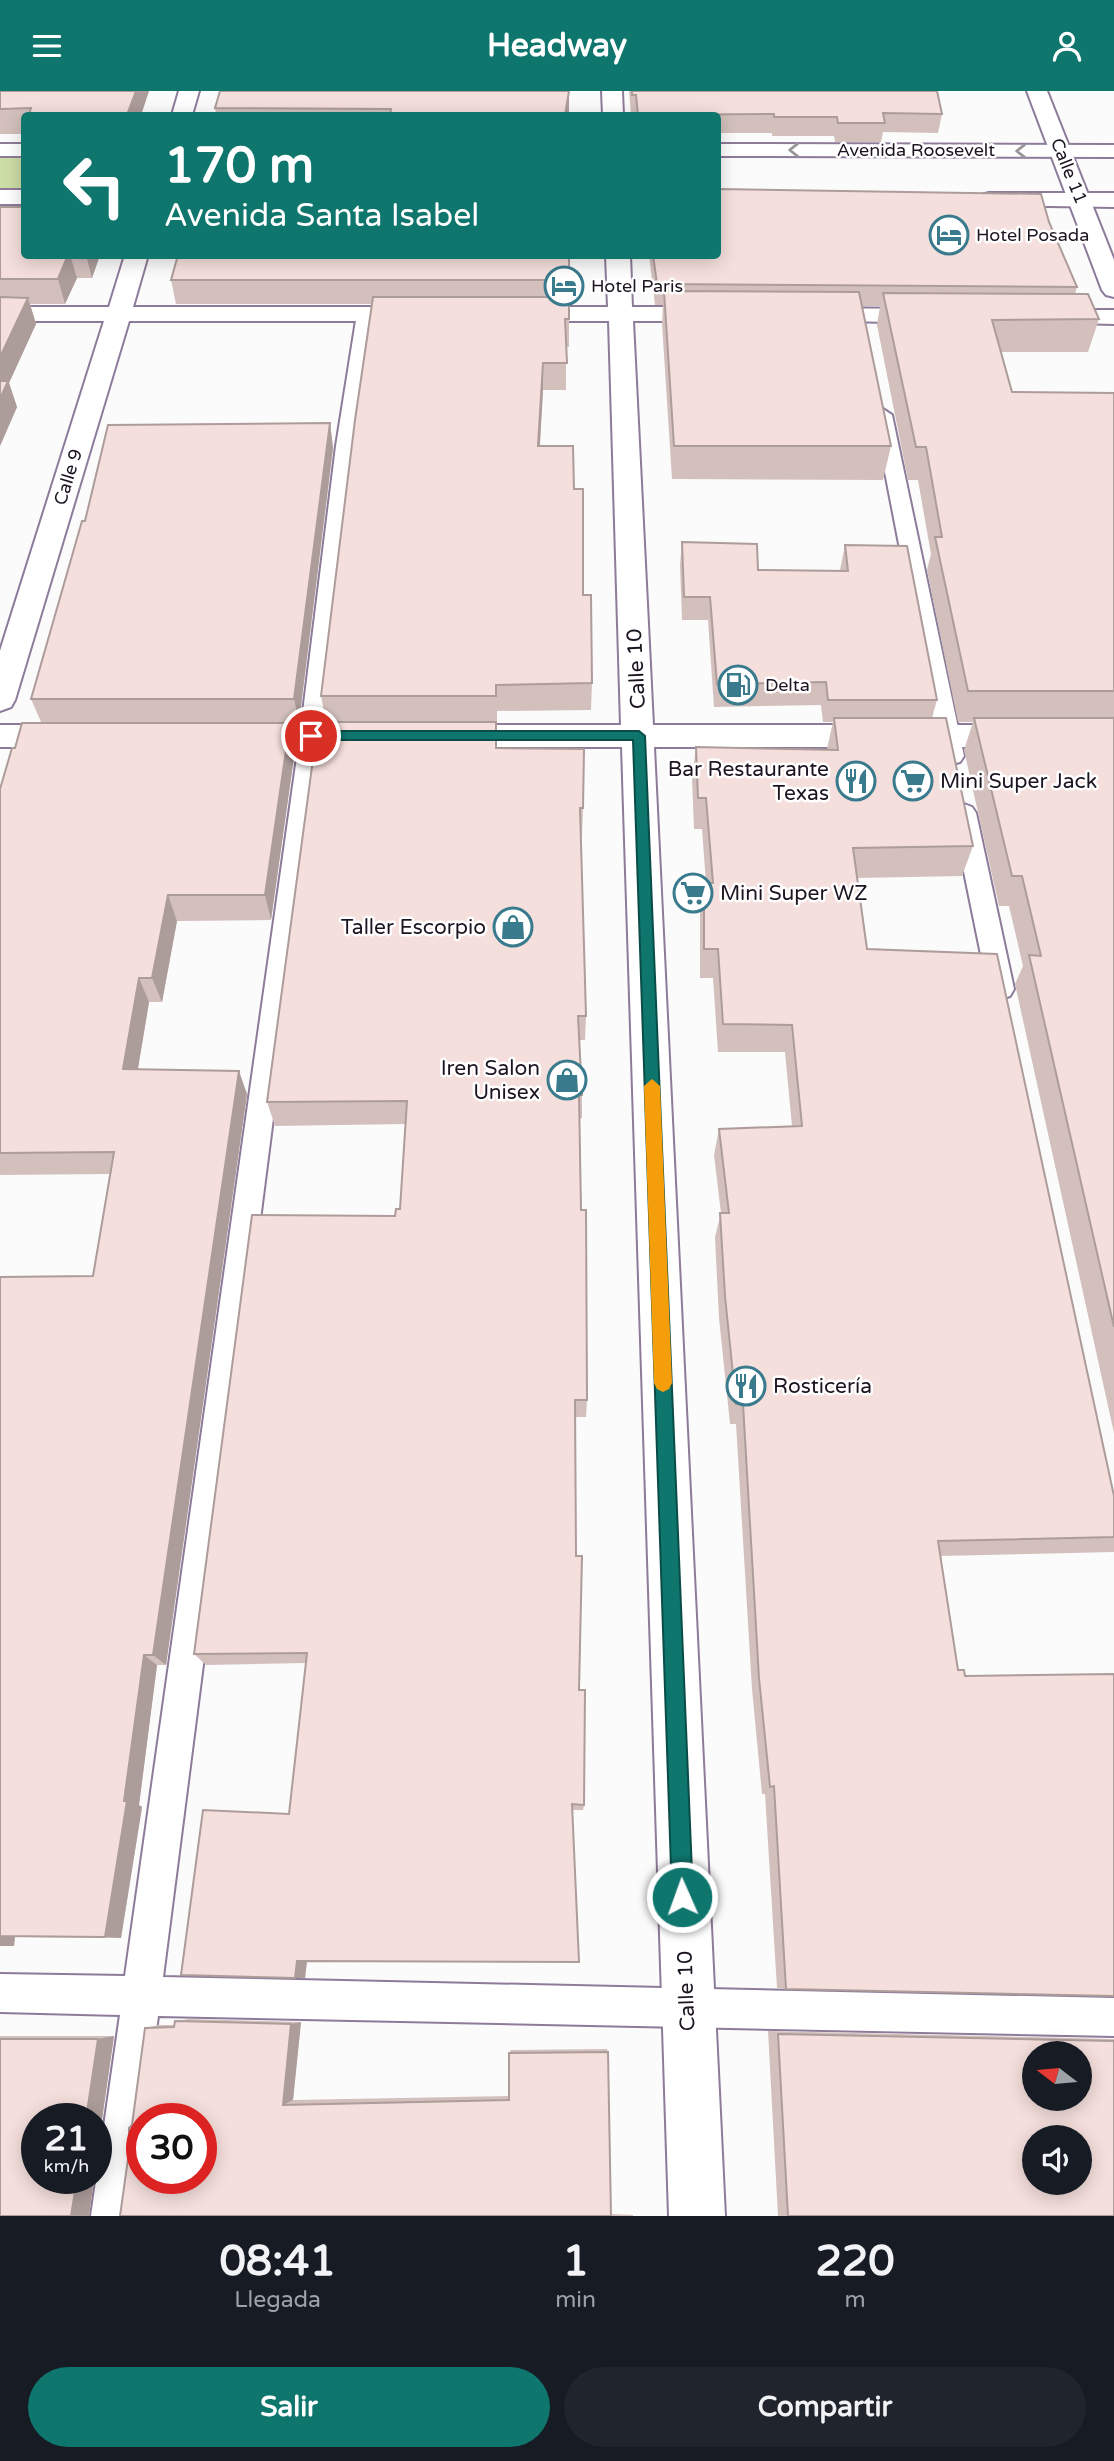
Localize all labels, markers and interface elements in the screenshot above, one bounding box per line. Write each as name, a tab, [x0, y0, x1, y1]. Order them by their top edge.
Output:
icon: menu	[28, 27, 66, 65]
text: Headway	[487, 27, 627, 65]
icon: person	[1048, 27, 1086, 65]
street label: Calle 11	[1046, 135, 1092, 207]
text: 170 m	[164, 137, 314, 196]
street label: Avenida Roosevelt	[837, 139, 995, 161]
icon: left	[49, 140, 140, 231]
one-way arrow	[788, 142, 799, 158]
one-way arrow	[1016, 143, 1026, 159]
text: Avenida Santa Isabel	[164, 197, 479, 235]
hotel icon: Hotel Posada	[928, 214, 970, 256]
place label: Hotel Posada	[976, 224, 1089, 246]
hotel icon: Hotel Paris	[543, 265, 585, 307]
place label: Hotel Paris	[591, 275, 683, 297]
street label: Calle 9	[49, 446, 87, 508]
street label: Calle 10	[622, 628, 651, 710]
fuel station icon: Delta	[717, 664, 759, 706]
place label: Delta	[765, 674, 810, 696]
pin	[281, 706, 341, 766]
icon: arrive	[292, 717, 330, 755]
place label: Bar Restaurante Texas	[668, 757, 829, 806]
restaurant icon: Bar Restaurante Texas	[835, 760, 877, 802]
supermarket icon: Mini Super Jack	[892, 760, 934, 802]
place label: Mini Super Jack	[940, 769, 1097, 794]
supermarket icon: Mini Super WZ	[672, 872, 714, 914]
place label: Mini Super WZ	[720, 881, 868, 906]
shop icon: Taller Escorpio	[492, 906, 534, 948]
place label: Taller Escorpio	[341, 915, 486, 940]
place label: Iren Salon Unisex	[441, 1056, 540, 1105]
shop icon: Iren Salon Unisex	[546, 1059, 588, 1101]
restaurant icon: Rosticería	[725, 1365, 767, 1407]
place label: Rosticería	[773, 1374, 872, 1399]
position arrow	[645, 1860, 719, 1934]
street label: Calle 10	[673, 1950, 700, 2032]
north arrow	[1022, 2041, 1092, 2111]
map controls	[1022, 2041, 1092, 2195]
speed limit sign: 30	[126, 2103, 217, 2194]
text: 21	[45, 2118, 88, 2160]
button: sound	[1022, 2125, 1092, 2195]
text: km/h	[44, 2155, 89, 2177]
text: 08:41	[219, 2236, 336, 2287]
text: 1	[562, 2236, 589, 2287]
text: 220	[815, 2236, 895, 2287]
text: Llegada	[234, 2286, 321, 2314]
text: min	[555, 2286, 596, 2314]
text: m	[844, 2286, 866, 2314]
button: Salir	[28, 2367, 550, 2447]
button: Compartir	[564, 2367, 1086, 2447]

